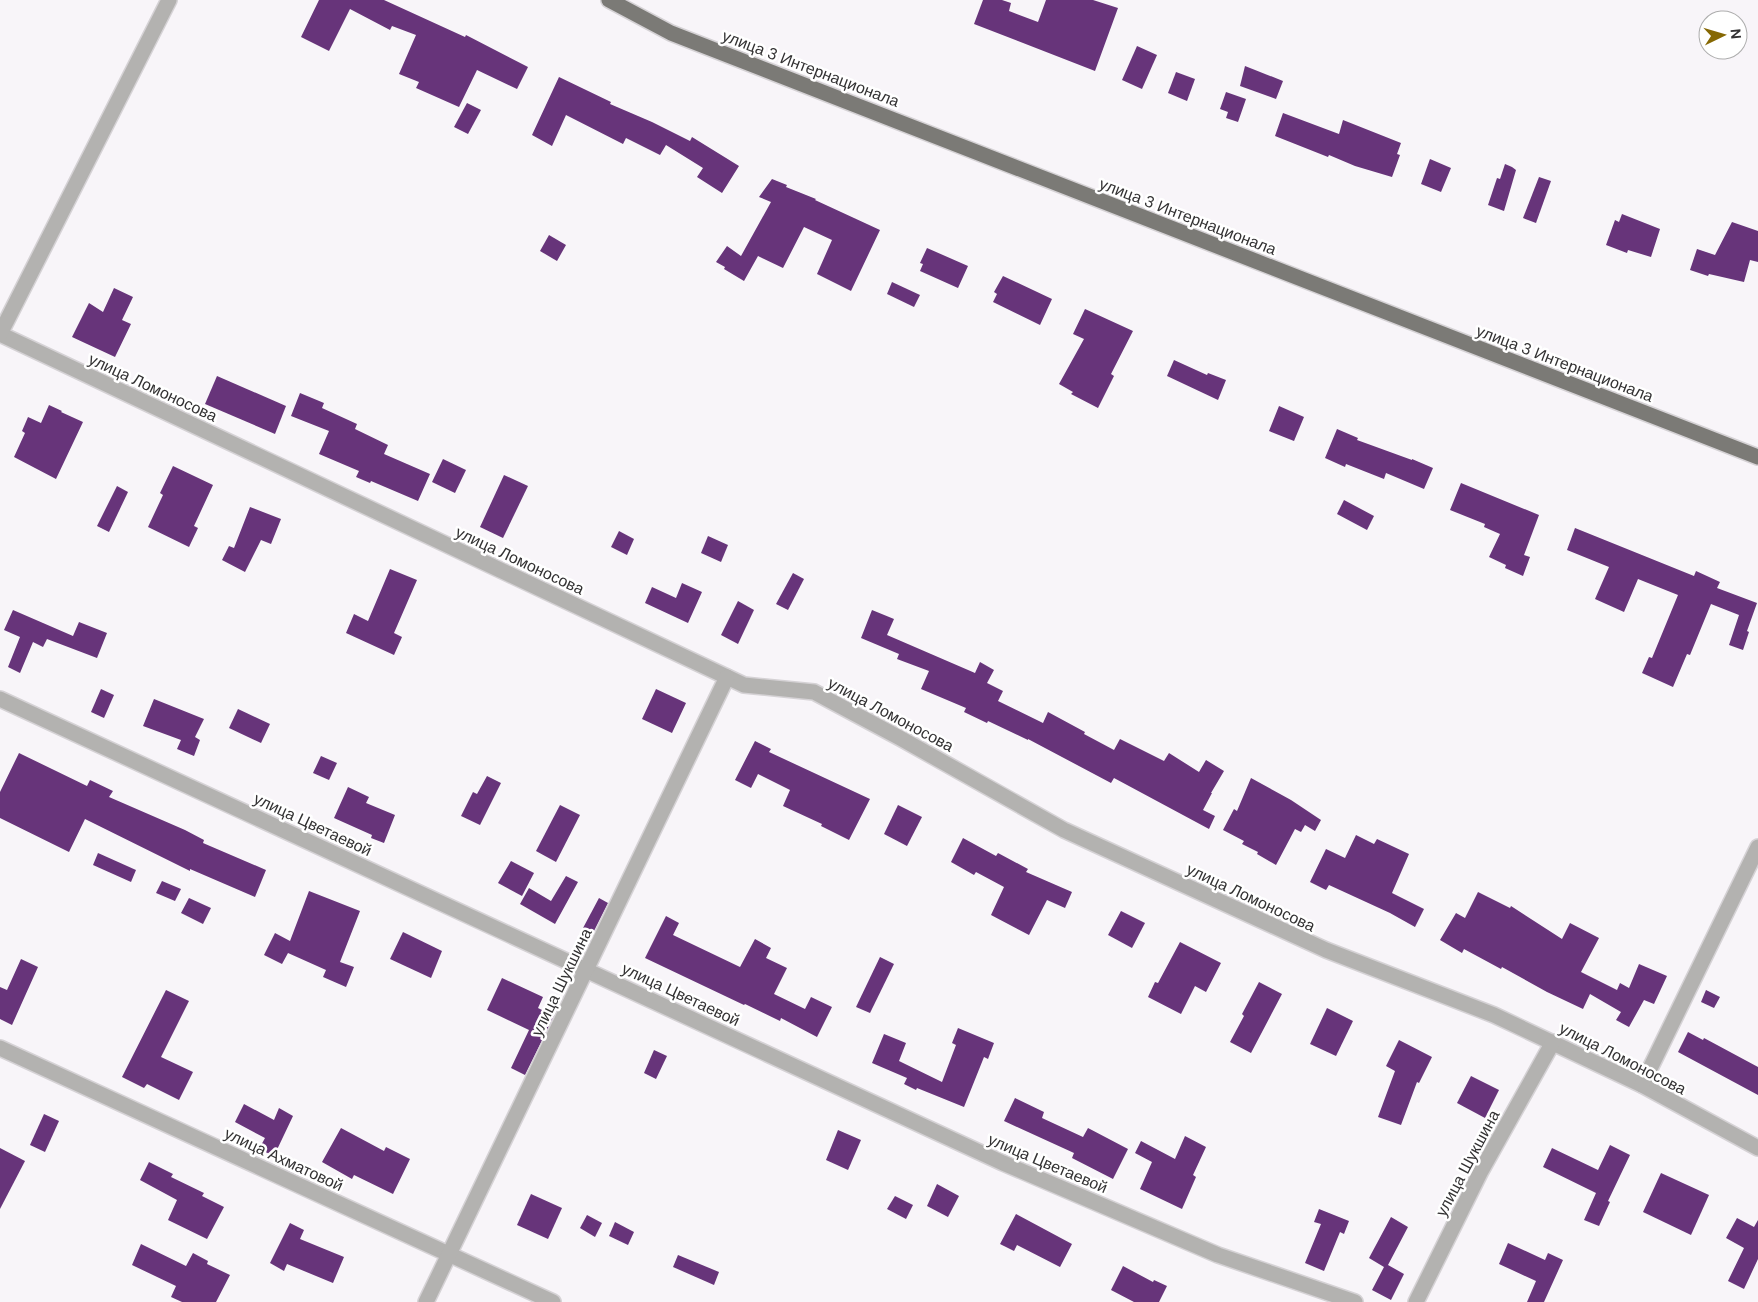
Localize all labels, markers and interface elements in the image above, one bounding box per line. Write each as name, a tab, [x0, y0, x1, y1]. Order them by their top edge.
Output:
north arrow	[1698, 10, 1748, 60]
street label: улица 3 Интернационала	[719, 25, 902, 112]
text: N	[1727, 28, 1745, 40]
street label: улица 3 Интернационала	[1096, 173, 1279, 260]
street label: улица 3 Интернационала	[1473, 320, 1656, 407]
street label: улица Ломоносова	[85, 348, 221, 427]
street label: улица Ломоносова	[452, 521, 588, 600]
street label: улица Ломоносова	[824, 672, 957, 757]
street label: улица Цветаевой	[250, 788, 375, 861]
street label: улица Ломоносова	[1183, 858, 1319, 937]
street label: улица Шукшина	[526, 925, 597, 1040]
street label: улица Цветаевой	[618, 958, 743, 1031]
street label: улица Ломоносова	[1556, 1017, 1690, 1100]
street label: улица Шукшина	[1431, 1106, 1504, 1220]
street label: улица Ахматовой	[221, 1123, 347, 1196]
street label: улица Цветаевой	[985, 1129, 1111, 1198]

